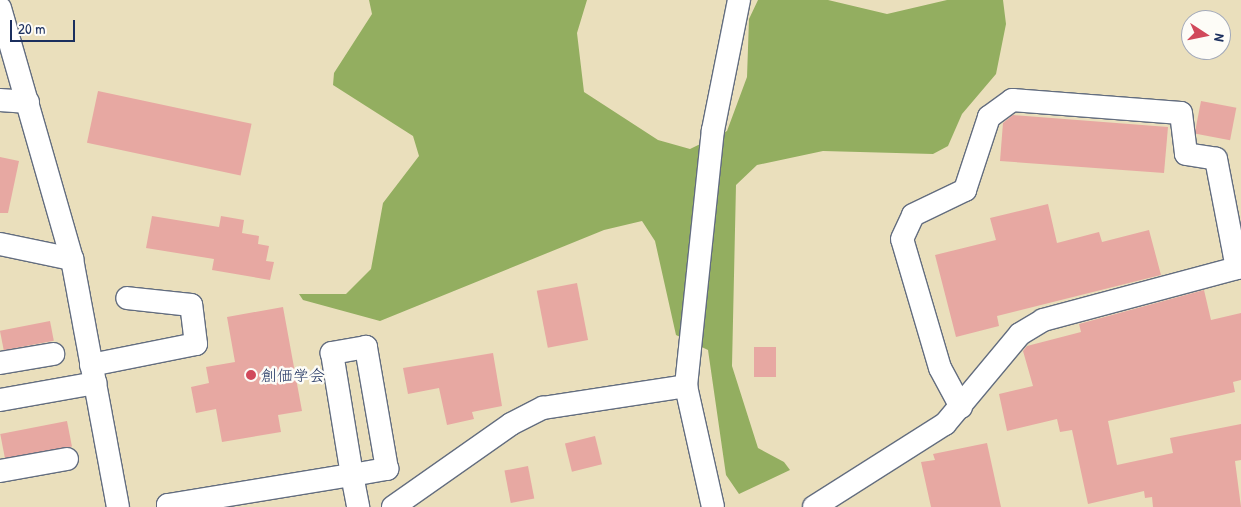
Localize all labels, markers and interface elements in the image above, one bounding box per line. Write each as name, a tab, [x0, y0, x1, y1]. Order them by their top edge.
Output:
scale bar	[12, 10, 78, 42]
north arrow	[1181, 10, 1231, 60]
text: 20 m	[18, 18, 45, 39]
text: N	[1210, 32, 1230, 43]
place label: 創価学会	[261, 365, 325, 385]
marker: 創価学会	[245, 369, 257, 381]

